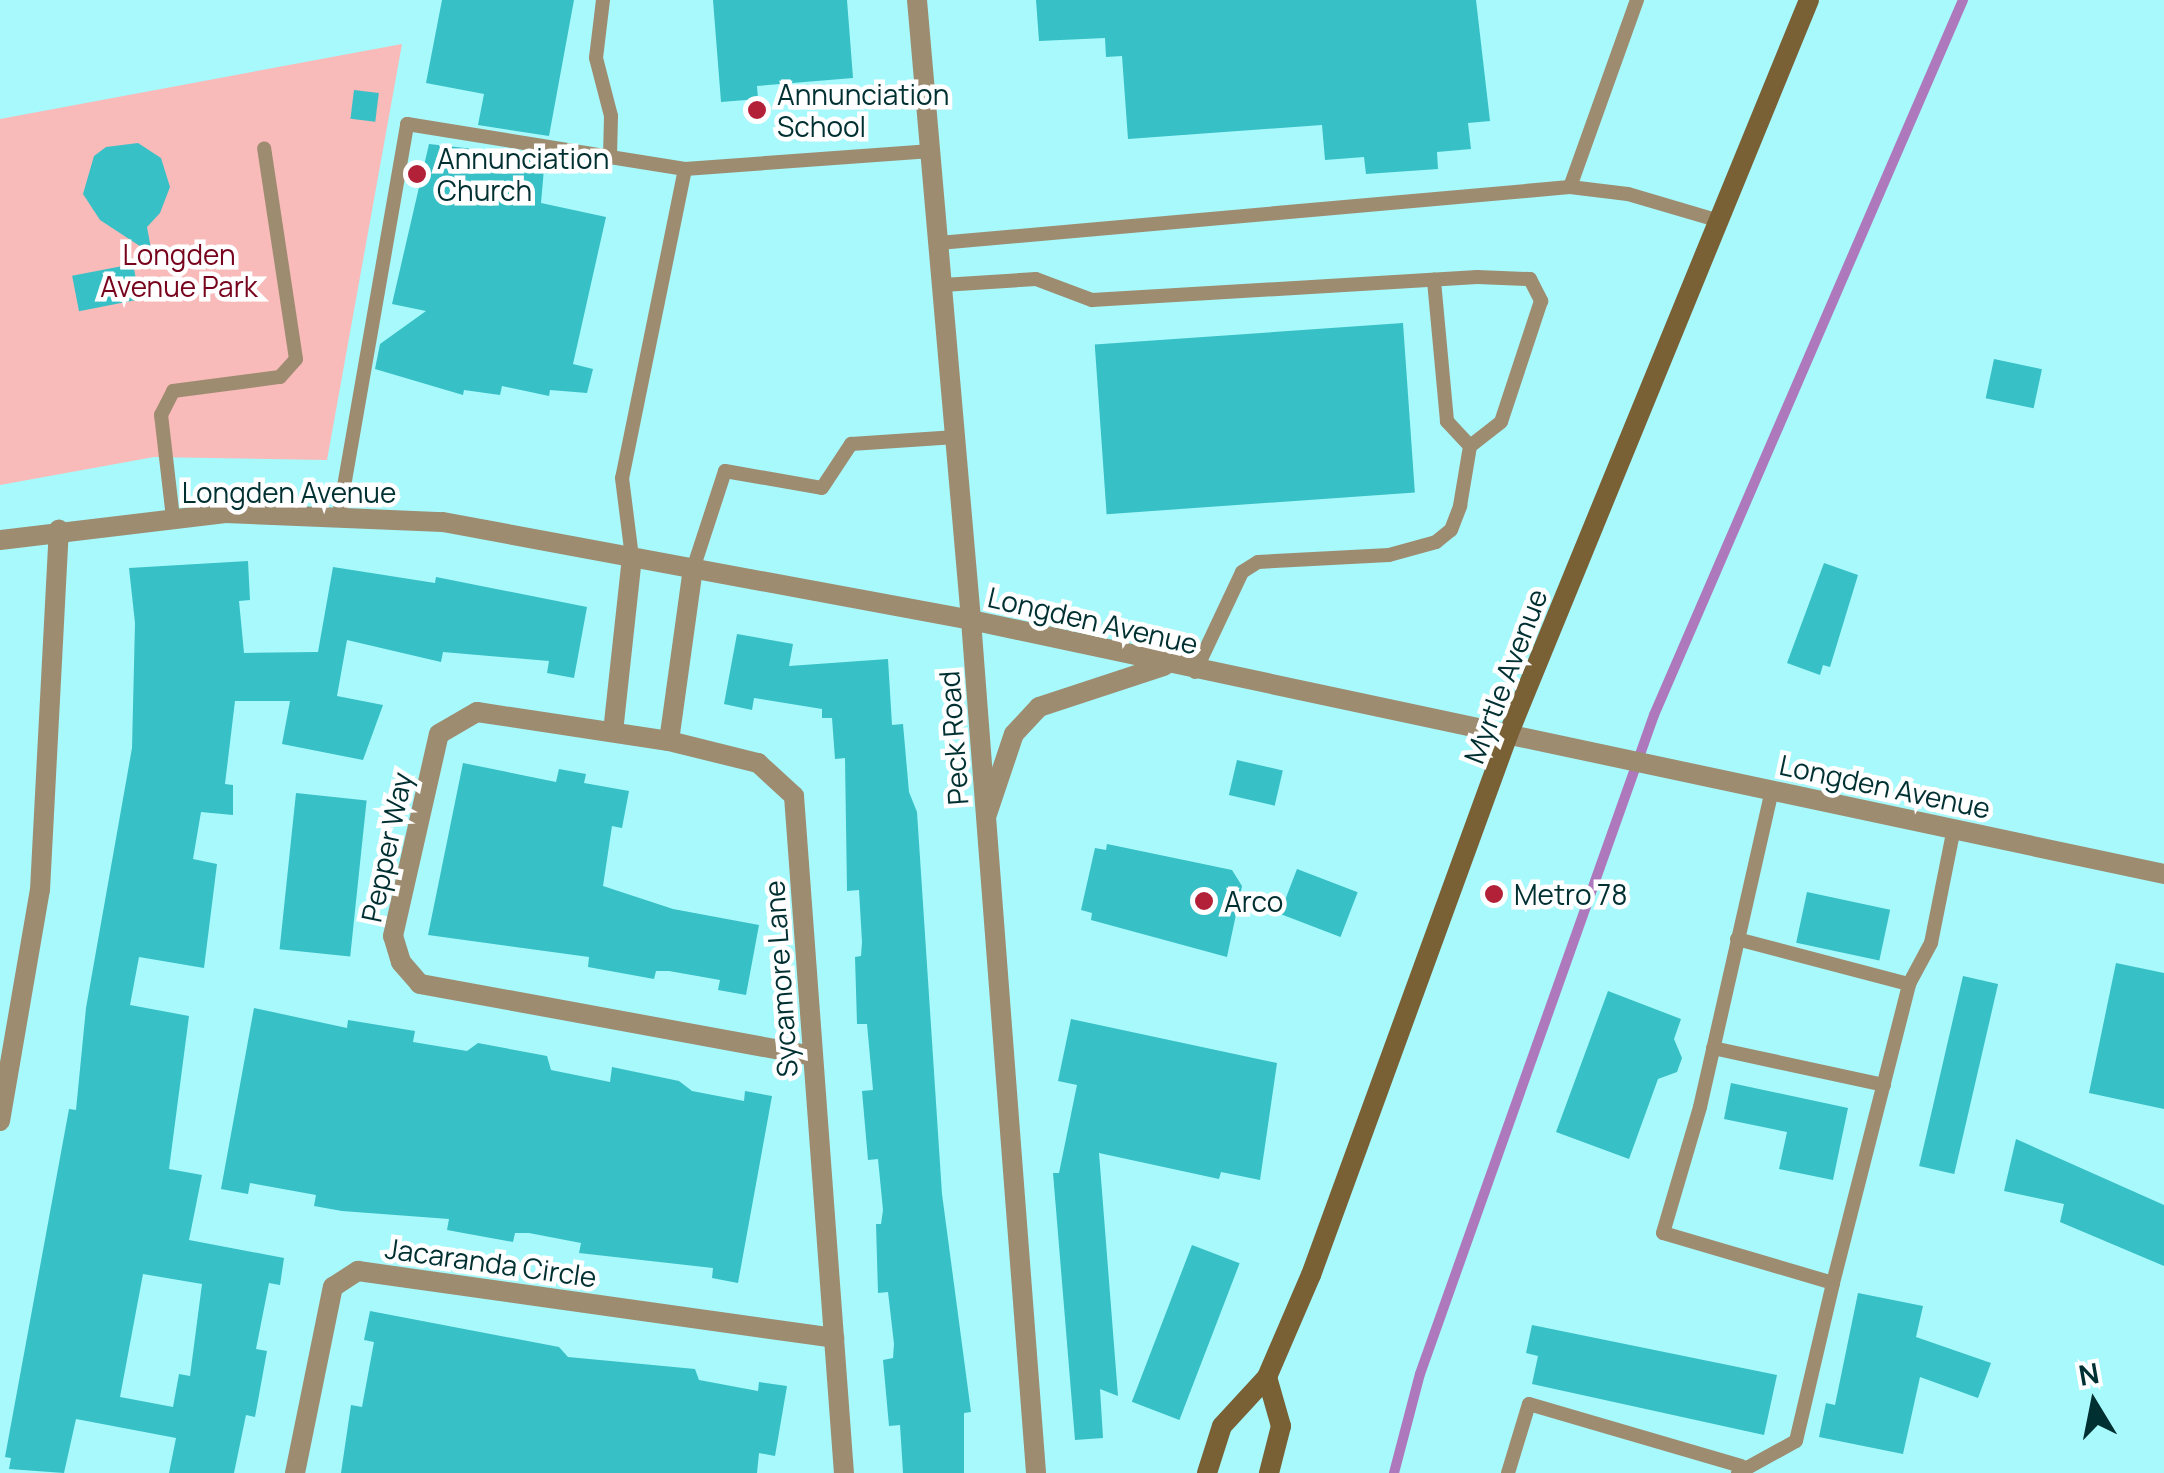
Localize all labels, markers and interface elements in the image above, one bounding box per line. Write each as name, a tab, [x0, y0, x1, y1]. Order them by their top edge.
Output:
place label: Annunciation School	[777, 77, 949, 143]
marker: Annunciation School	[746, 99, 768, 121]
place label: Annunciation Church	[437, 141, 609, 207]
marker: Annunciation Church	[406, 163, 428, 185]
park label: Longden Avenue Park	[100, 237, 258, 303]
street label: Longden Avenue	[182, 475, 396, 509]
street label: Longden Avenue	[985, 579, 1201, 661]
street label: Myrtle Avenue	[1456, 584, 1554, 768]
street label: Peck Road	[932, 670, 974, 806]
street label: Longden Avenue	[1777, 747, 1993, 825]
street label: Pepper Way	[354, 769, 418, 925]
place label: Metro 78	[1514, 877, 1627, 911]
street label: Sycamore Lane	[756, 880, 804, 1078]
marker: Metro 78	[1483, 883, 1505, 905]
place label: Arco	[1224, 884, 1283, 918]
marker: Arco	[1193, 890, 1215, 912]
street label: Jacaranda Circle	[383, 1231, 599, 1293]
north arrow	[2044, 1353, 2144, 1453]
text: N	[2076, 1353, 2102, 1394]

